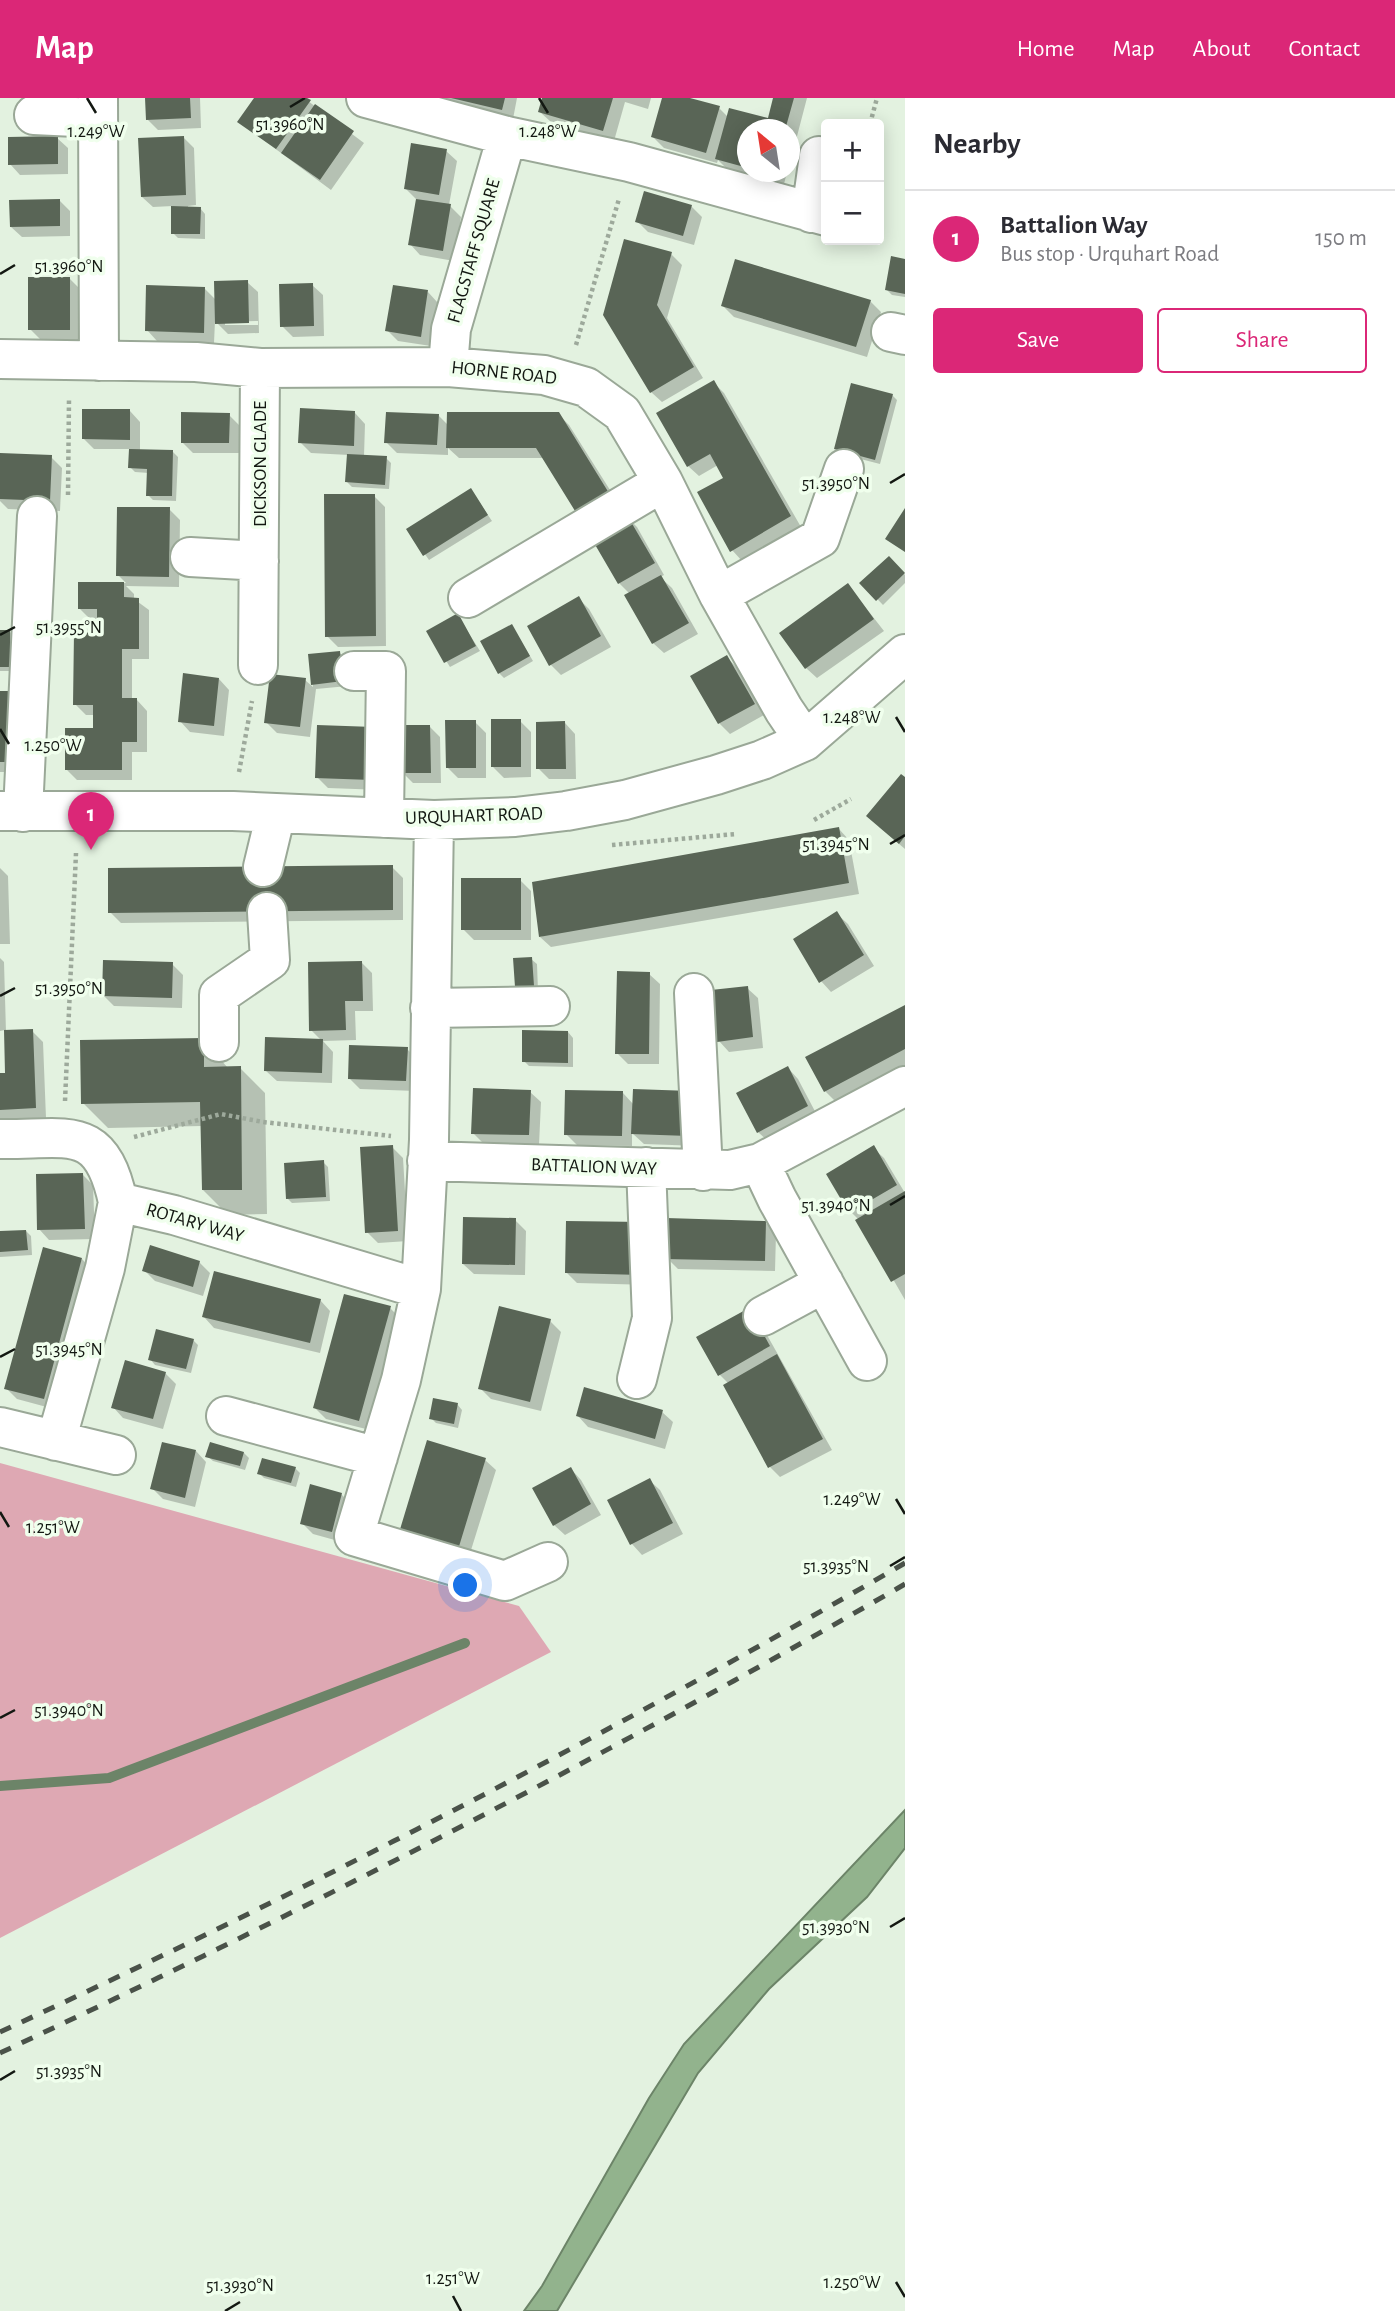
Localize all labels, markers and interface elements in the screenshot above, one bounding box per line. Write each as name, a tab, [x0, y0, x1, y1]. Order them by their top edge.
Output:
text: Map	[35, 32, 94, 65]
text: Home	[1017, 37, 1075, 61]
text: Map	[1113, 37, 1155, 61]
text: About	[1193, 37, 1250, 61]
text: Contact	[1288, 37, 1360, 61]
text: 51.3960°N	[255, 116, 325, 134]
north arrow	[737, 119, 800, 182]
map controls	[821, 119, 884, 245]
button: +	[821, 119, 884, 182]
text: 1.249°W	[67, 123, 125, 141]
text: 1.248°W	[519, 123, 577, 141]
text: Nearby	[933, 129, 1021, 159]
street label: FLAGSTAFF SQUARE	[444, 177, 504, 325]
button: −	[821, 182, 884, 245]
text: Battalion Way	[1000, 212, 1148, 238]
text: 1	[952, 227, 960, 250]
text: 150 m	[1315, 227, 1367, 250]
text: Bus stop · Urquhart Road	[1000, 243, 1219, 266]
text: 51.3960°N	[34, 258, 104, 276]
button: Save	[933, 308, 1143, 373]
button: Share	[1157, 308, 1367, 373]
street label: HORNE ROAD	[450, 358, 558, 388]
street label: DICKSON GLADE	[251, 401, 270, 527]
text: 51.3950°N	[802, 475, 870, 493]
text: 51.3955°N	[36, 619, 102, 637]
text: 1.248°W	[823, 709, 881, 727]
text: 1.250°W	[24, 737, 82, 755]
pin: 1	[68, 792, 114, 850]
street label: URQUHART ROAD	[405, 804, 543, 828]
text: 51.3945°N	[802, 836, 870, 854]
text: 51.3950°N	[35, 980, 103, 998]
street label: BATTALION WAY	[531, 1155, 657, 1179]
text: 51.3940°N	[801, 1197, 871, 1215]
street label: ROTARY WAY	[144, 1200, 246, 1246]
text: 51.3945°N	[35, 1341, 103, 1359]
text: 1.249°W	[823, 1491, 881, 1509]
text: 1.251°W	[26, 1519, 80, 1537]
text: 51.3935°N	[803, 1558, 869, 1576]
your location	[448, 1568, 482, 1602]
text: 51.3940°N	[34, 1702, 104, 1720]
text: 51.3930°N	[802, 1919, 870, 1937]
text: 51.3935°N	[36, 2063, 102, 2081]
text: 1.251°W	[426, 2270, 480, 2288]
text: 1.250°W	[823, 2274, 881, 2292]
text: 51.3930°N	[206, 2277, 274, 2295]

